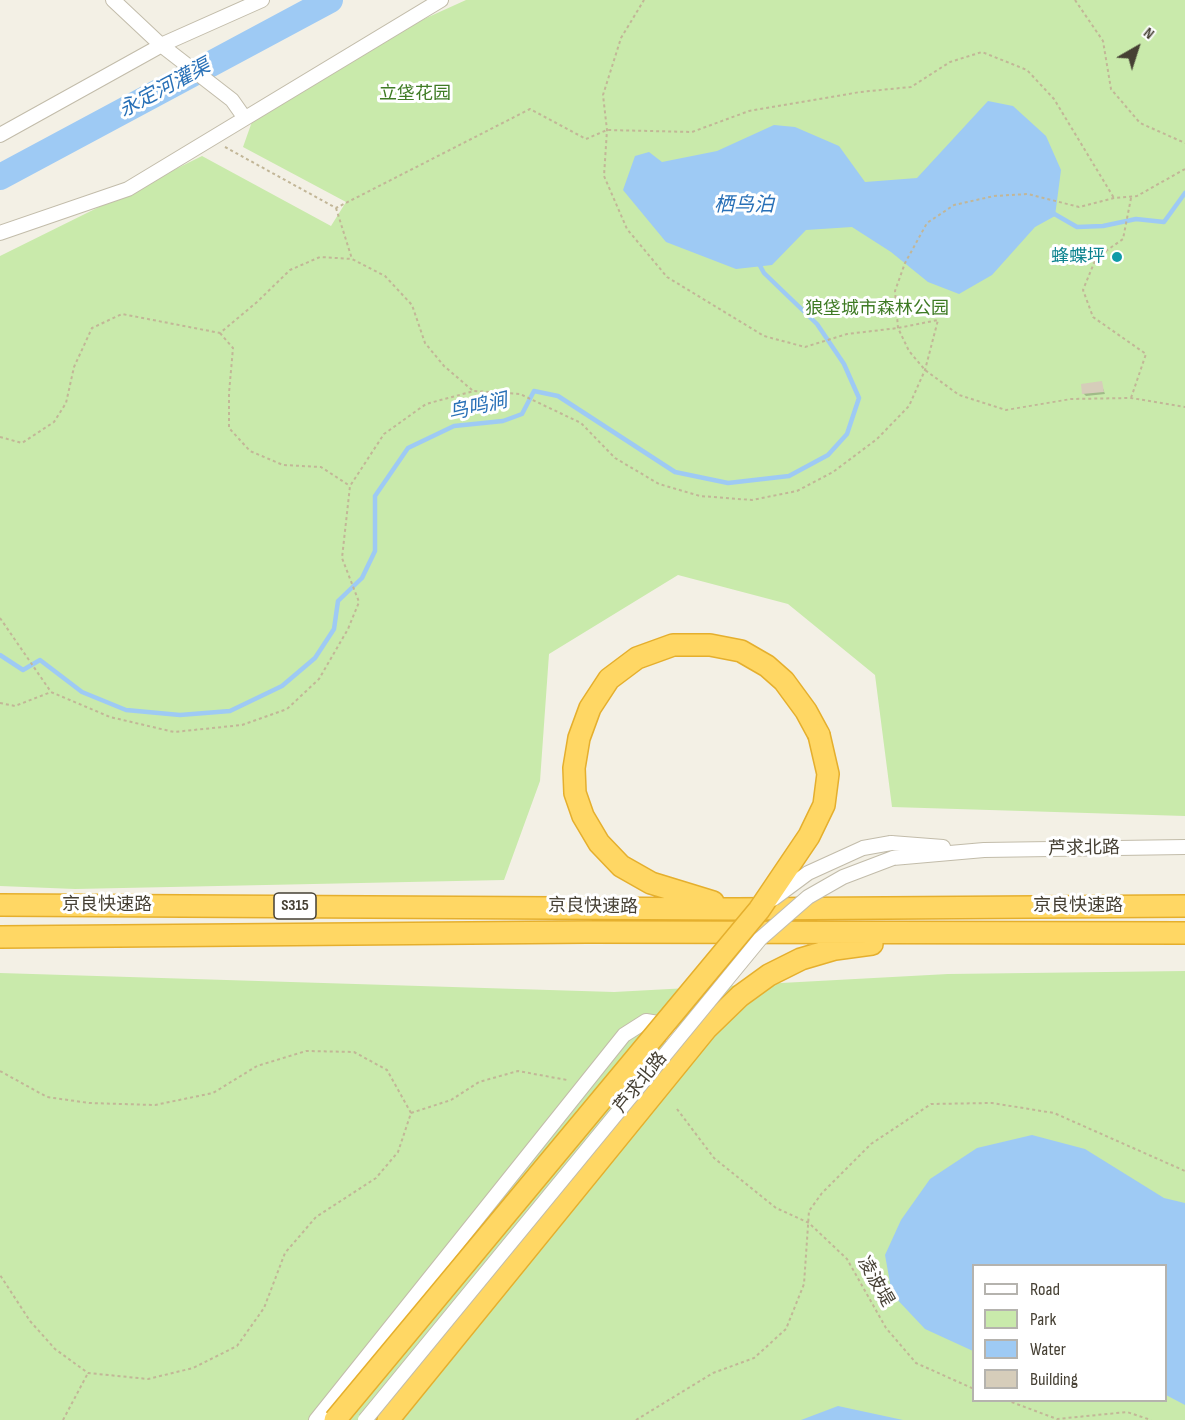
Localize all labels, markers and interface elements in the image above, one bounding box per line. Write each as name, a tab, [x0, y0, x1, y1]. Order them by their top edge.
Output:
north arrow	[1107, 18, 1167, 78]
text: N	[1139, 24, 1158, 44]
water label: 永定河灌渠	[115, 55, 215, 123]
park label: 立垡花园	[379, 83, 451, 105]
water label: 栖鸟泊	[714, 194, 774, 218]
place label: 蜂蝶坪	[1051, 246, 1105, 268]
marker: 蜂蝶坪	[1110, 250, 1124, 264]
park label: 狼垡城市森林公园	[805, 298, 949, 320]
water label: 鸟鸣涧	[446, 390, 510, 426]
street label: 芦求北路	[1048, 838, 1120, 860]
road number: S315	[274, 893, 316, 919]
street label: 京良快速路	[62, 894, 152, 916]
street label: 京良快速路	[548, 895, 638, 919]
street label: 京良快速路	[1033, 895, 1123, 917]
street label: 芦求北路	[610, 1048, 672, 1118]
street label: 凌波堤	[852, 1253, 898, 1311]
legend	[972, 1264, 1167, 1402]
text: Road	[1030, 1279, 1060, 1300]
text: Park	[1030, 1309, 1056, 1330]
text: Water	[1030, 1339, 1066, 1360]
text: Building	[1030, 1369, 1078, 1390]

